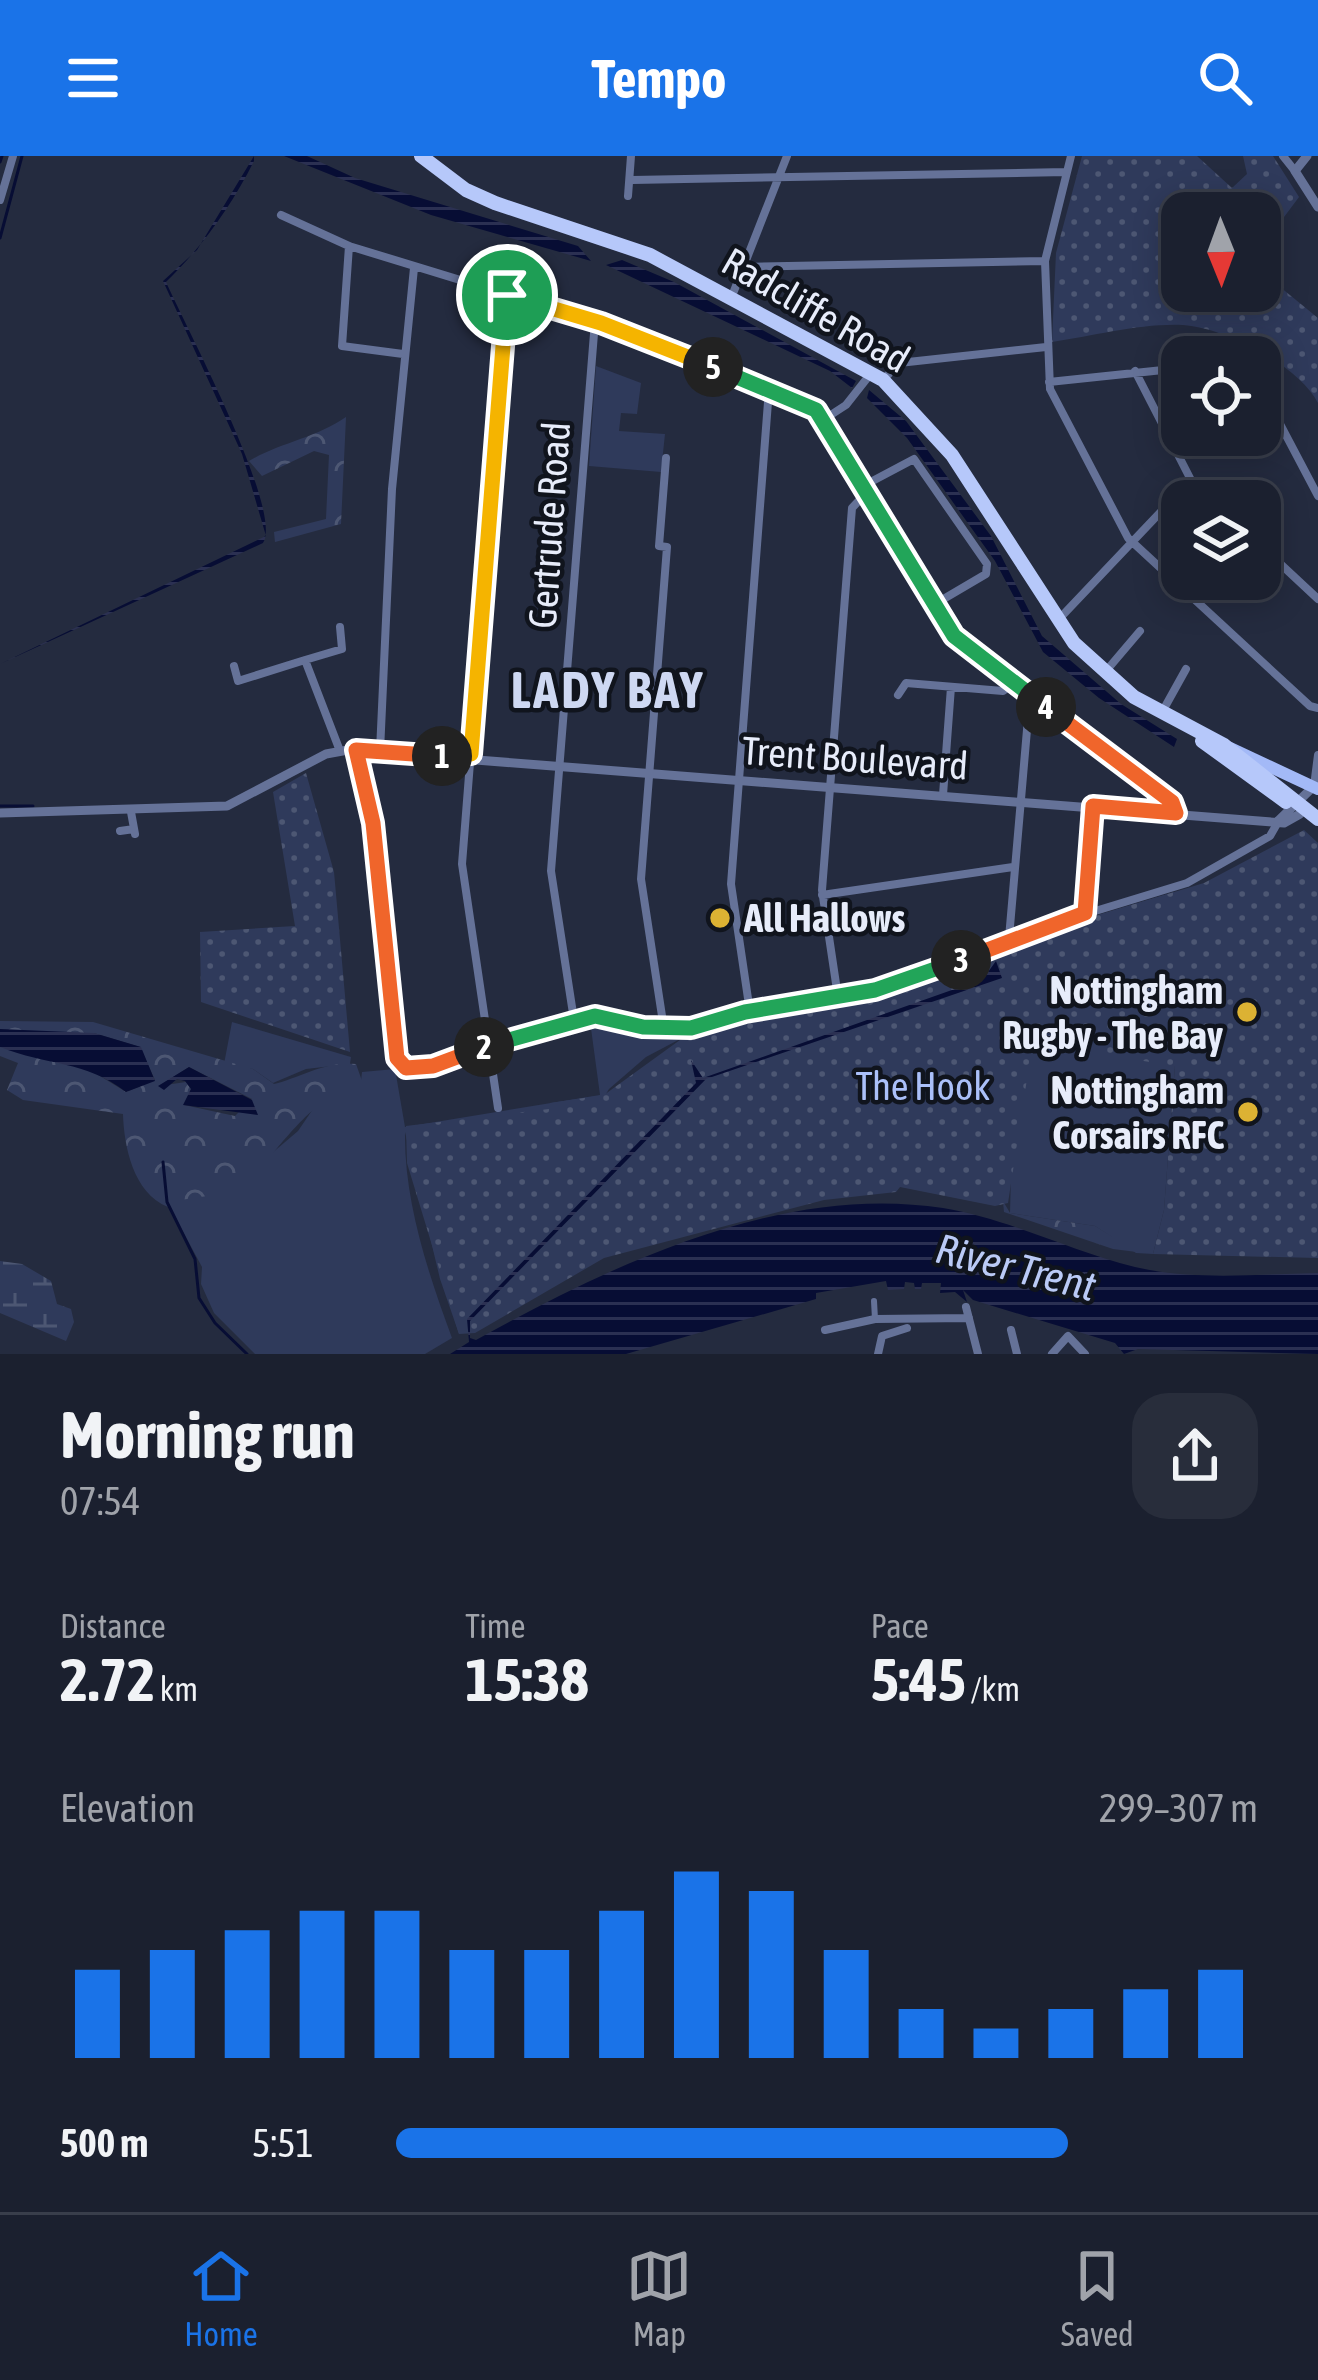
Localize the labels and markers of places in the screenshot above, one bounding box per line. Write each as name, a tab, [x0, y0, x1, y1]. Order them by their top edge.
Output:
pin	[456, 244, 558, 346]
pin: 5	[683, 337, 743, 397]
pin: 4	[1016, 677, 1076, 737]
pin: 1	[412, 726, 472, 786]
place label: All Hallows	[743, 896, 905, 940]
marker: All Hallows	[707, 905, 733, 931]
pin: 3	[931, 930, 991, 990]
place label: Nottingham Rugby - The Bay	[1002, 968, 1223, 1057]
marker: Nottingham Rugby - The Bay	[1234, 999, 1260, 1025]
pin: 2	[454, 1017, 514, 1077]
place label: Nottingham Corsairs RFC	[1050, 1068, 1224, 1157]
marker: Nottingham Corsairs RFC	[1235, 1099, 1261, 1125]

